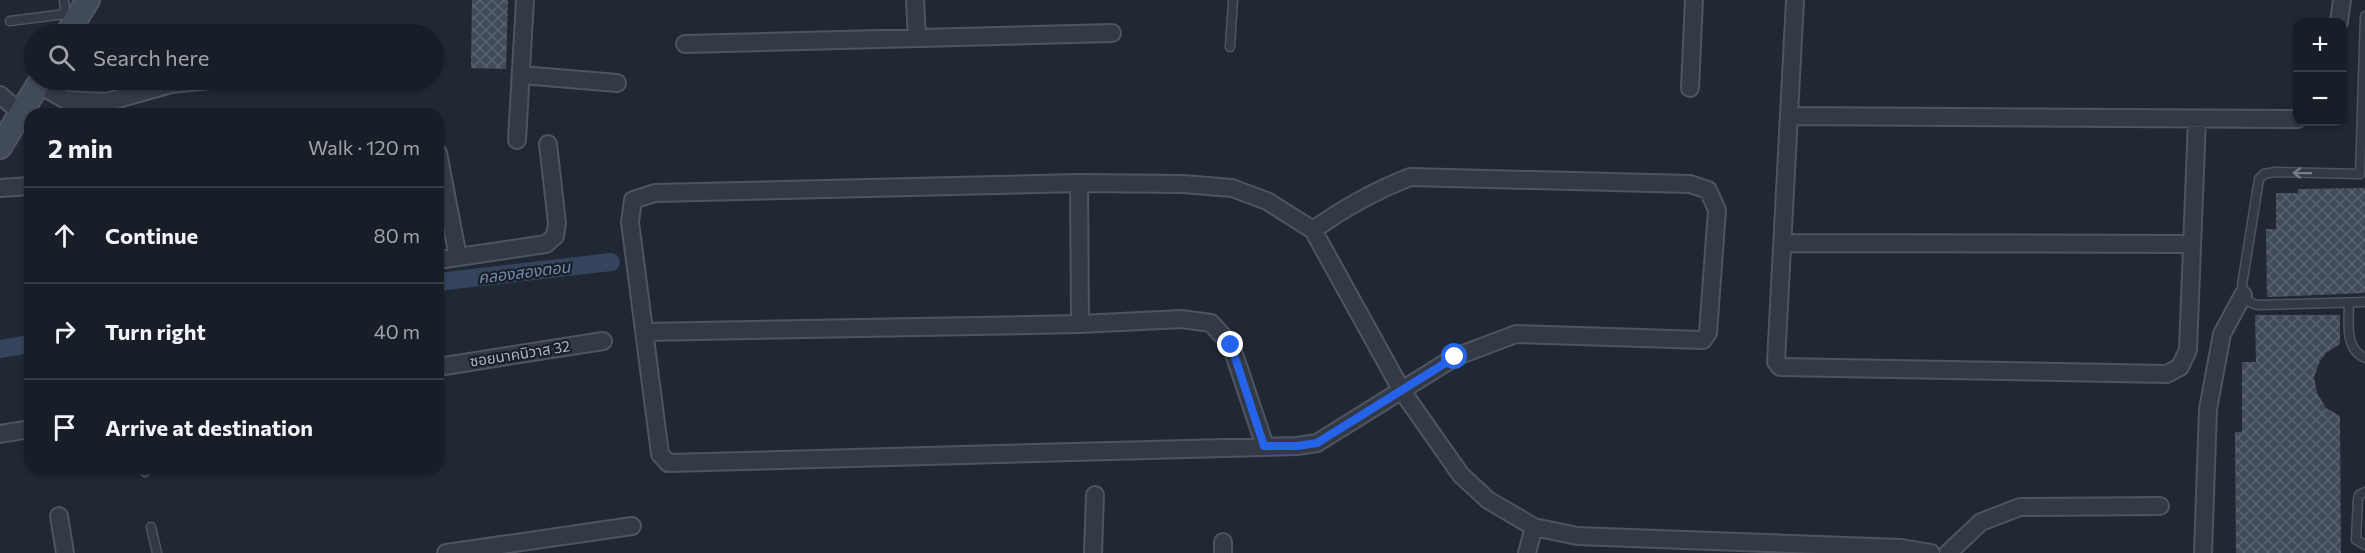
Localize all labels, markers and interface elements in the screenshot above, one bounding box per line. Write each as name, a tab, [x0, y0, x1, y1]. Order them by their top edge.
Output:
map controls	[2293, 18, 2347, 126]
button: +	[2293, 18, 2347, 72]
search box	[24, 24, 444, 90]
icon: search	[45, 41, 78, 74]
text: Search here	[93, 44, 209, 71]
button: −	[2293, 72, 2347, 126]
text: 2 min	[48, 132, 113, 163]
text: Walk · 120 m	[308, 135, 420, 159]
one-way arrow	[2292, 167, 2312, 178]
icon: ahead	[48, 219, 81, 252]
text: Continue	[105, 222, 198, 249]
text: 80 m	[374, 223, 420, 247]
water label: คลองสองตอน	[477, 256, 572, 287]
icon: right	[48, 315, 81, 348]
text: Turn right	[105, 318, 206, 345]
text: 40 m	[374, 319, 420, 343]
route end	[1217, 331, 1243, 357]
street label: ซอยนาคนิวาส 32	[468, 336, 571, 370]
route start	[1441, 343, 1467, 369]
icon: arrive	[48, 411, 81, 444]
text: Arrive at destination	[105, 414, 313, 441]

